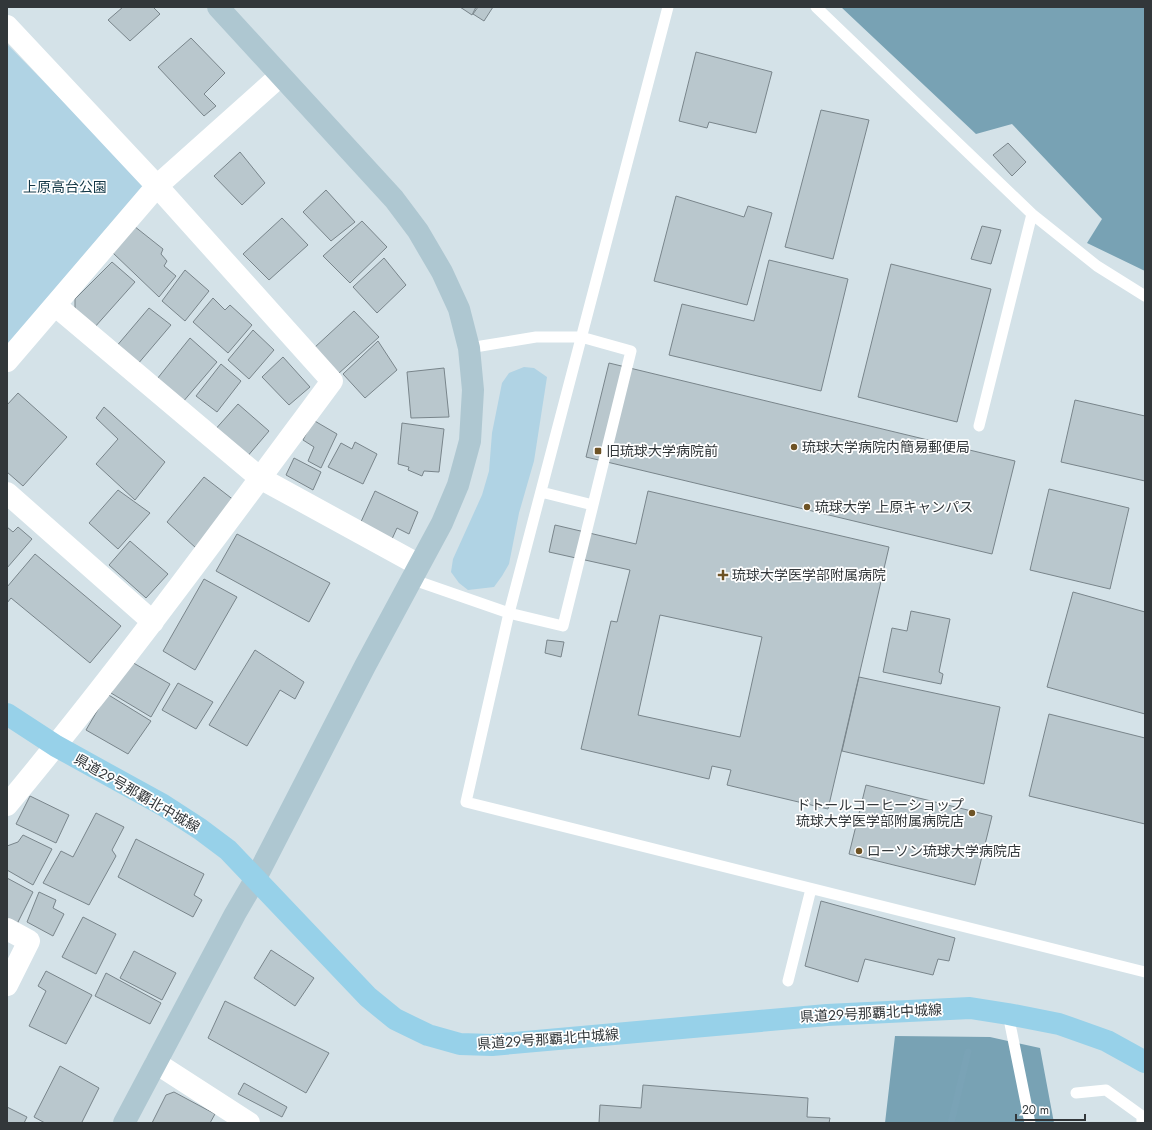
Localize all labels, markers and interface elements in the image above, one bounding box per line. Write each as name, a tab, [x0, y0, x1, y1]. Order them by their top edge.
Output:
park label: 上原高台公園	[23, 177, 107, 197]
place label: 琉球大学病院内簡易郵便局	[802, 437, 970, 457]
place label: 旧琉球大学病院前	[606, 441, 718, 461]
marker: 琉球大学病院内簡易郵便局	[789, 442, 799, 452]
marker: 旧琉球大学病院前	[593, 446, 603, 456]
place label: 琉球大学 上原キャンパス	[815, 497, 973, 517]
marker: 琉球大学 上原キャンパス	[802, 502, 812, 512]
place label: 琉球大学医学部附属病院	[732, 565, 886, 585]
marker: 琉球大学医学部附属病院	[717, 569, 729, 581]
street label: 県道29号那覇北中城線	[70, 749, 204, 837]
place label: ドトールコーヒーショップ 琉球大学医学部附属病院店	[796, 795, 964, 831]
marker: ドトールコーヒーショップ 琉球大学医学部附属病院店	[967, 808, 977, 818]
place label: ローソン琉球大学病院店	[867, 841, 1021, 861]
marker: ローソン琉球大学病院店	[854, 846, 864, 856]
street label: 県道29号那覇北中城線	[800, 999, 942, 1027]
street label: 県道29号那覇北中城線	[476, 1024, 620, 1054]
scale bar	[1016, 1096, 1085, 1122]
text: 20 m	[1022, 1101, 1049, 1119]

